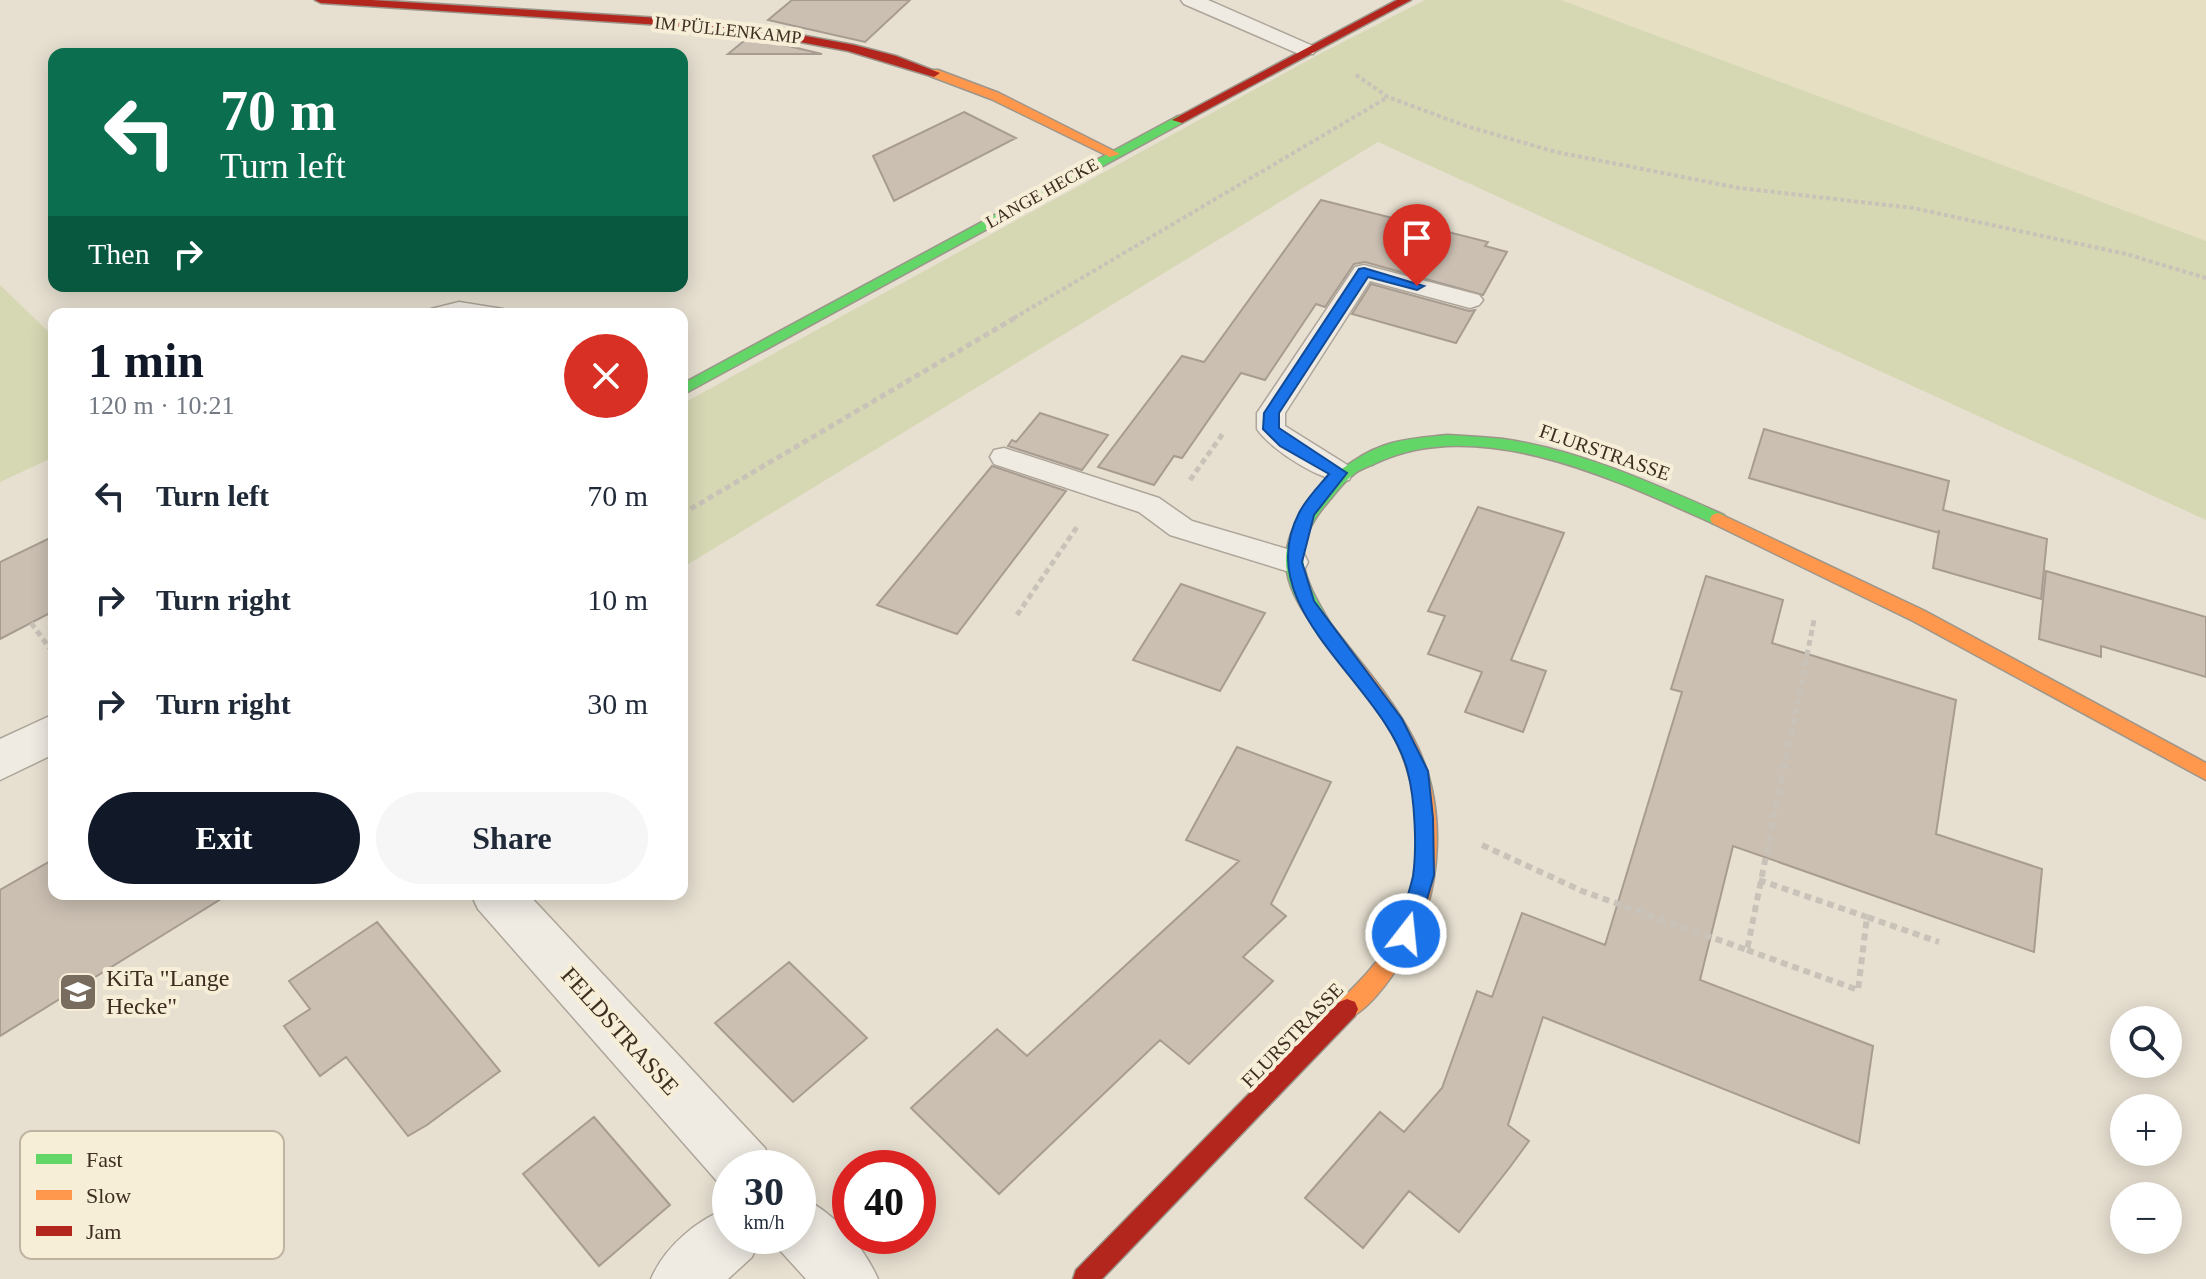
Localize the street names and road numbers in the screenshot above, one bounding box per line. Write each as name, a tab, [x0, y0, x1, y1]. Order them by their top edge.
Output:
street label: IM PÜLLENKAMP	[654, 12, 802, 48]
street label: LANGE HECKE	[982, 154, 1102, 232]
street label: FLURSTRASSE	[1537, 419, 1673, 485]
street label: FELDSTRASSE	[556, 962, 684, 1100]
street label: FLURSTRASSE	[1237, 978, 1347, 1092]

